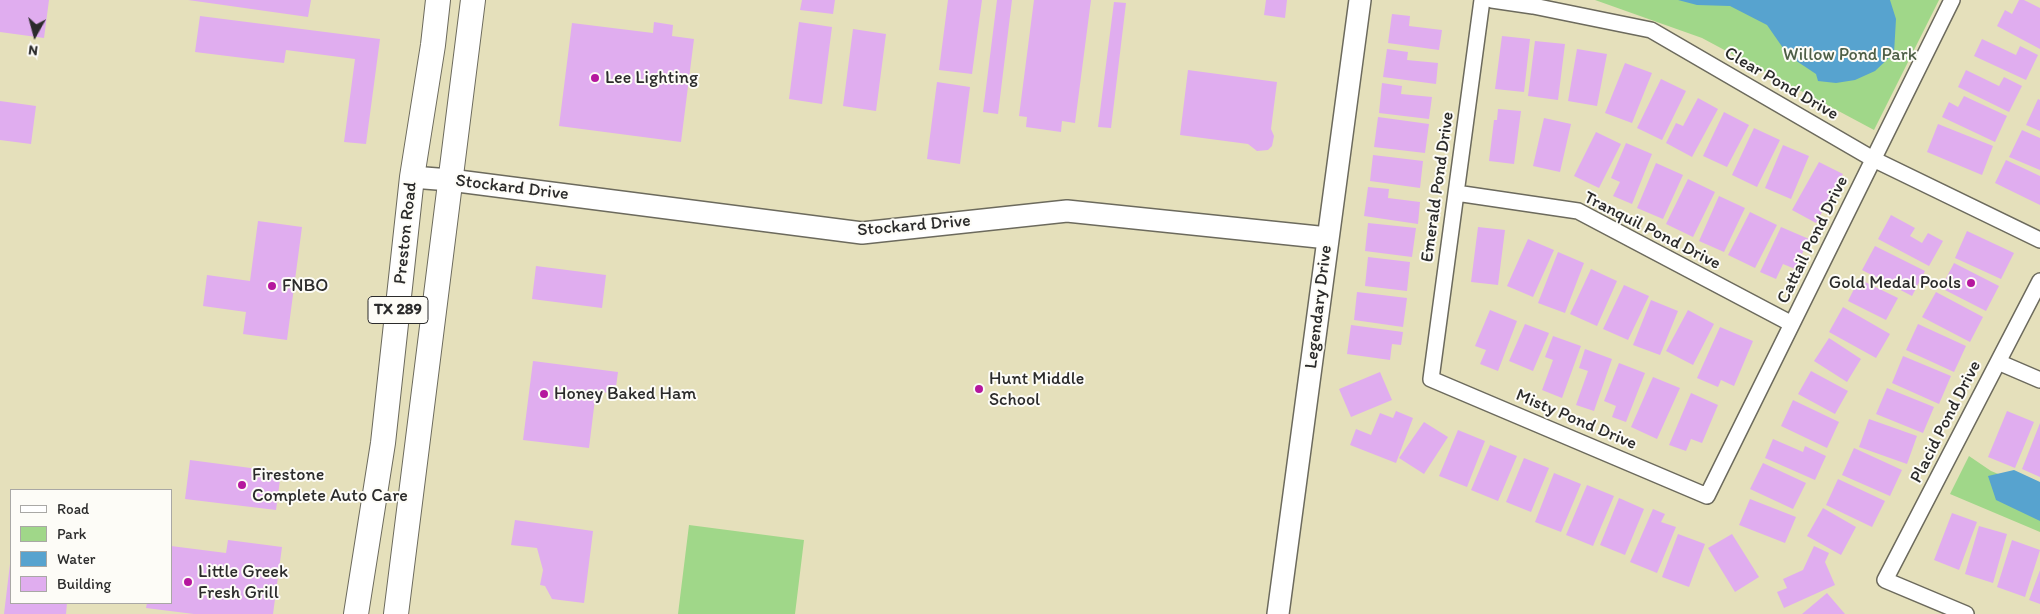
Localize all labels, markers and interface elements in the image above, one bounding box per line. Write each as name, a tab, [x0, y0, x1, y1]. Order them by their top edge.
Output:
north arrow	[10, 10, 60, 60]
text: N	[27, 41, 39, 59]
street label: Clear Pond Drive	[1720, 43, 1842, 125]
park label: Willow Pond Park	[1783, 44, 1917, 66]
place label: Lee Lighting	[605, 67, 698, 89]
marker: Lee Lighting	[589, 72, 601, 84]
street label: Emerald Pond Drive	[1417, 110, 1459, 264]
street label: Stockard Drive	[454, 170, 570, 206]
street label: Cattail Pond Drive	[1773, 172, 1853, 308]
street label: Preston Road	[390, 181, 422, 285]
street label: Tranquil Pond Drive	[1580, 187, 1724, 275]
street label: Stockard Drive	[856, 210, 972, 242]
street label: Legendary Drive	[1301, 244, 1337, 370]
place label: Gold Medal Pools	[1829, 272, 1961, 294]
place label: FNBO	[282, 275, 328, 297]
marker: Gold Medal Pools	[1965, 277, 1977, 289]
marker: FNBO	[266, 280, 278, 292]
road number: TX 289	[368, 296, 428, 324]
street label: Placid Pond Drive	[1906, 357, 1986, 487]
place label: Hunt Middle School	[989, 368, 1084, 410]
place label: Honey Baked Ham	[554, 383, 696, 405]
marker: Hunt Middle School	[973, 383, 985, 395]
street label: Misty Pond Drive	[1512, 385, 1640, 455]
marker: Honey Baked Ham	[538, 388, 550, 400]
place label: Firestone Complete Auto Care	[252, 464, 408, 506]
marker: Firestone Complete Auto Care	[236, 479, 248, 491]
legend	[10, 489, 172, 604]
text: Road	[57, 500, 89, 518]
text: Park	[57, 525, 87, 543]
text: Water	[57, 550, 95, 568]
place label: Little Greek Fresh Grill	[198, 561, 288, 604]
text: Building	[57, 575, 111, 593]
marker: Little Greek Fresh Grill	[182, 576, 194, 588]

